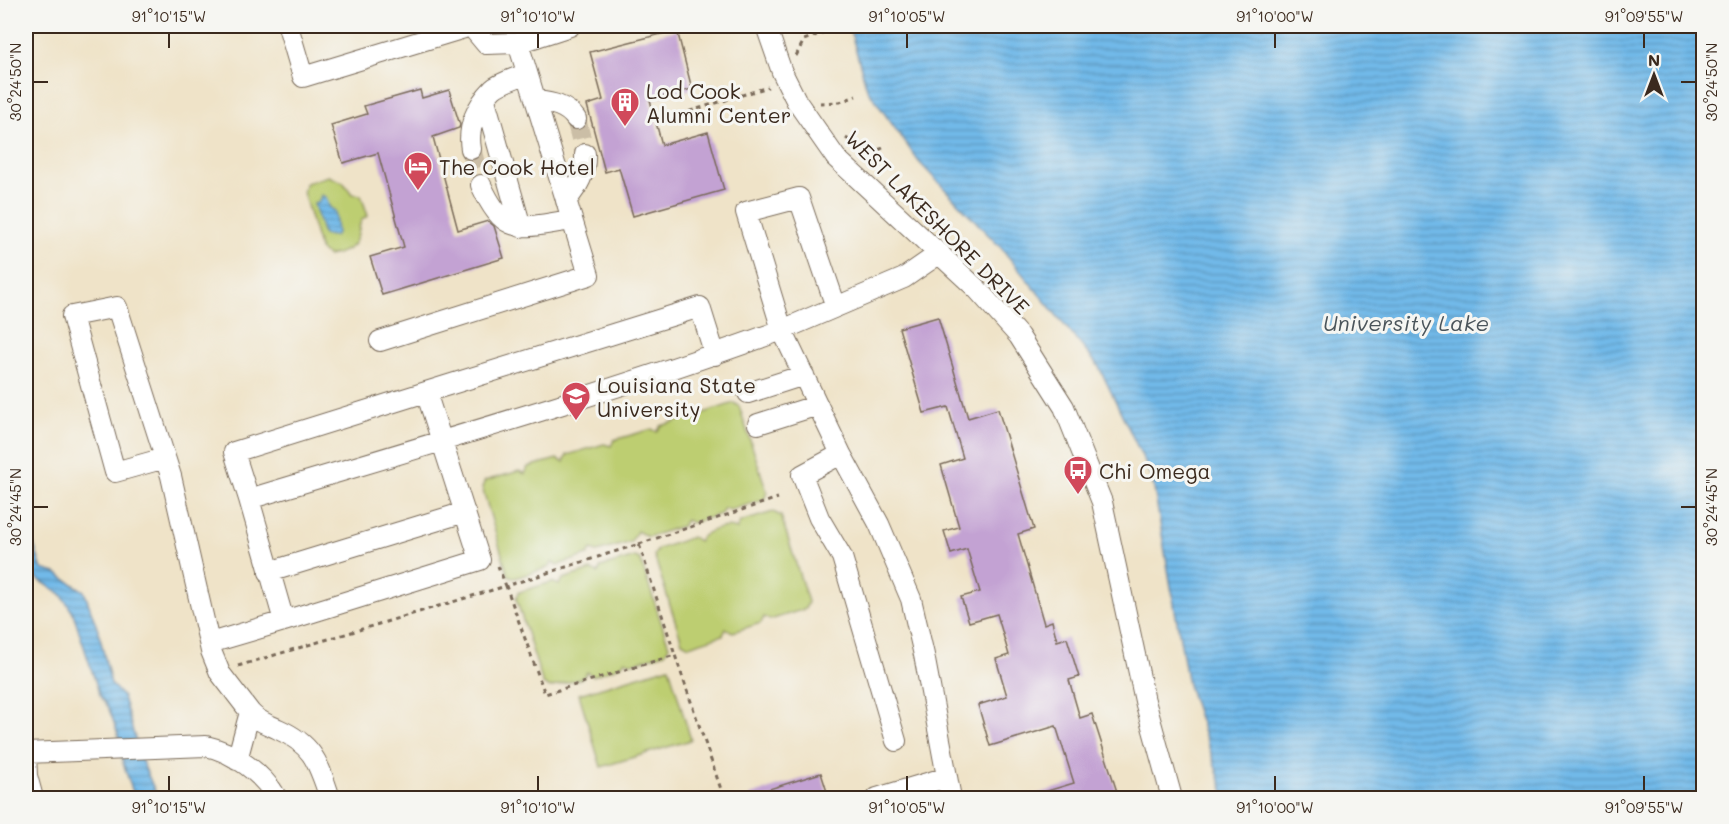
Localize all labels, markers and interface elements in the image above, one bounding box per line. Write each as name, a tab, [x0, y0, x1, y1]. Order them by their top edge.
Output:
text: 91°10'15"W	[132, 6, 206, 26]
text: 91°10'10"W	[500, 6, 576, 26]
text: 91°10'05"W	[868, 6, 946, 26]
text: 91°10'00"W	[1236, 6, 1314, 26]
text: 91°09'55"W	[1605, 6, 1683, 26]
text: 30°24'50"N	[5, 43, 25, 121]
text: 30°24'50"N	[1701, 43, 1721, 121]
north arrow	[1624, 45, 1684, 105]
text: N	[1648, 49, 1660, 70]
place label: Lod Cook Alumni Center	[646, 77, 791, 128]
building icon: Lod Cook Alumni Center	[609, 86, 641, 128]
street label: WEST LAKESHORE DRIVE	[840, 124, 1036, 320]
hotel icon: The Cook Hotel	[402, 150, 434, 192]
place label: The Cook Hotel	[439, 153, 595, 180]
water label: University Lake	[1323, 308, 1489, 337]
place label: Louisiana State University	[597, 371, 756, 422]
school or university icon: Louisiana State University	[560, 380, 592, 422]
bus stop icon: Chi Omega	[1062, 454, 1094, 496]
place label: Chi Omega	[1099, 457, 1211, 484]
text: 30°24'45"N	[5, 468, 25, 546]
text: 30°24'45"N	[1701, 468, 1721, 546]
text: 91°10'15"W	[132, 797, 206, 817]
text: 91°10'10"W	[500, 797, 576, 817]
text: 91°10'05"W	[868, 797, 946, 817]
text: 91°10'00"W	[1236, 797, 1314, 817]
text: 91°09'55"W	[1605, 797, 1683, 817]

